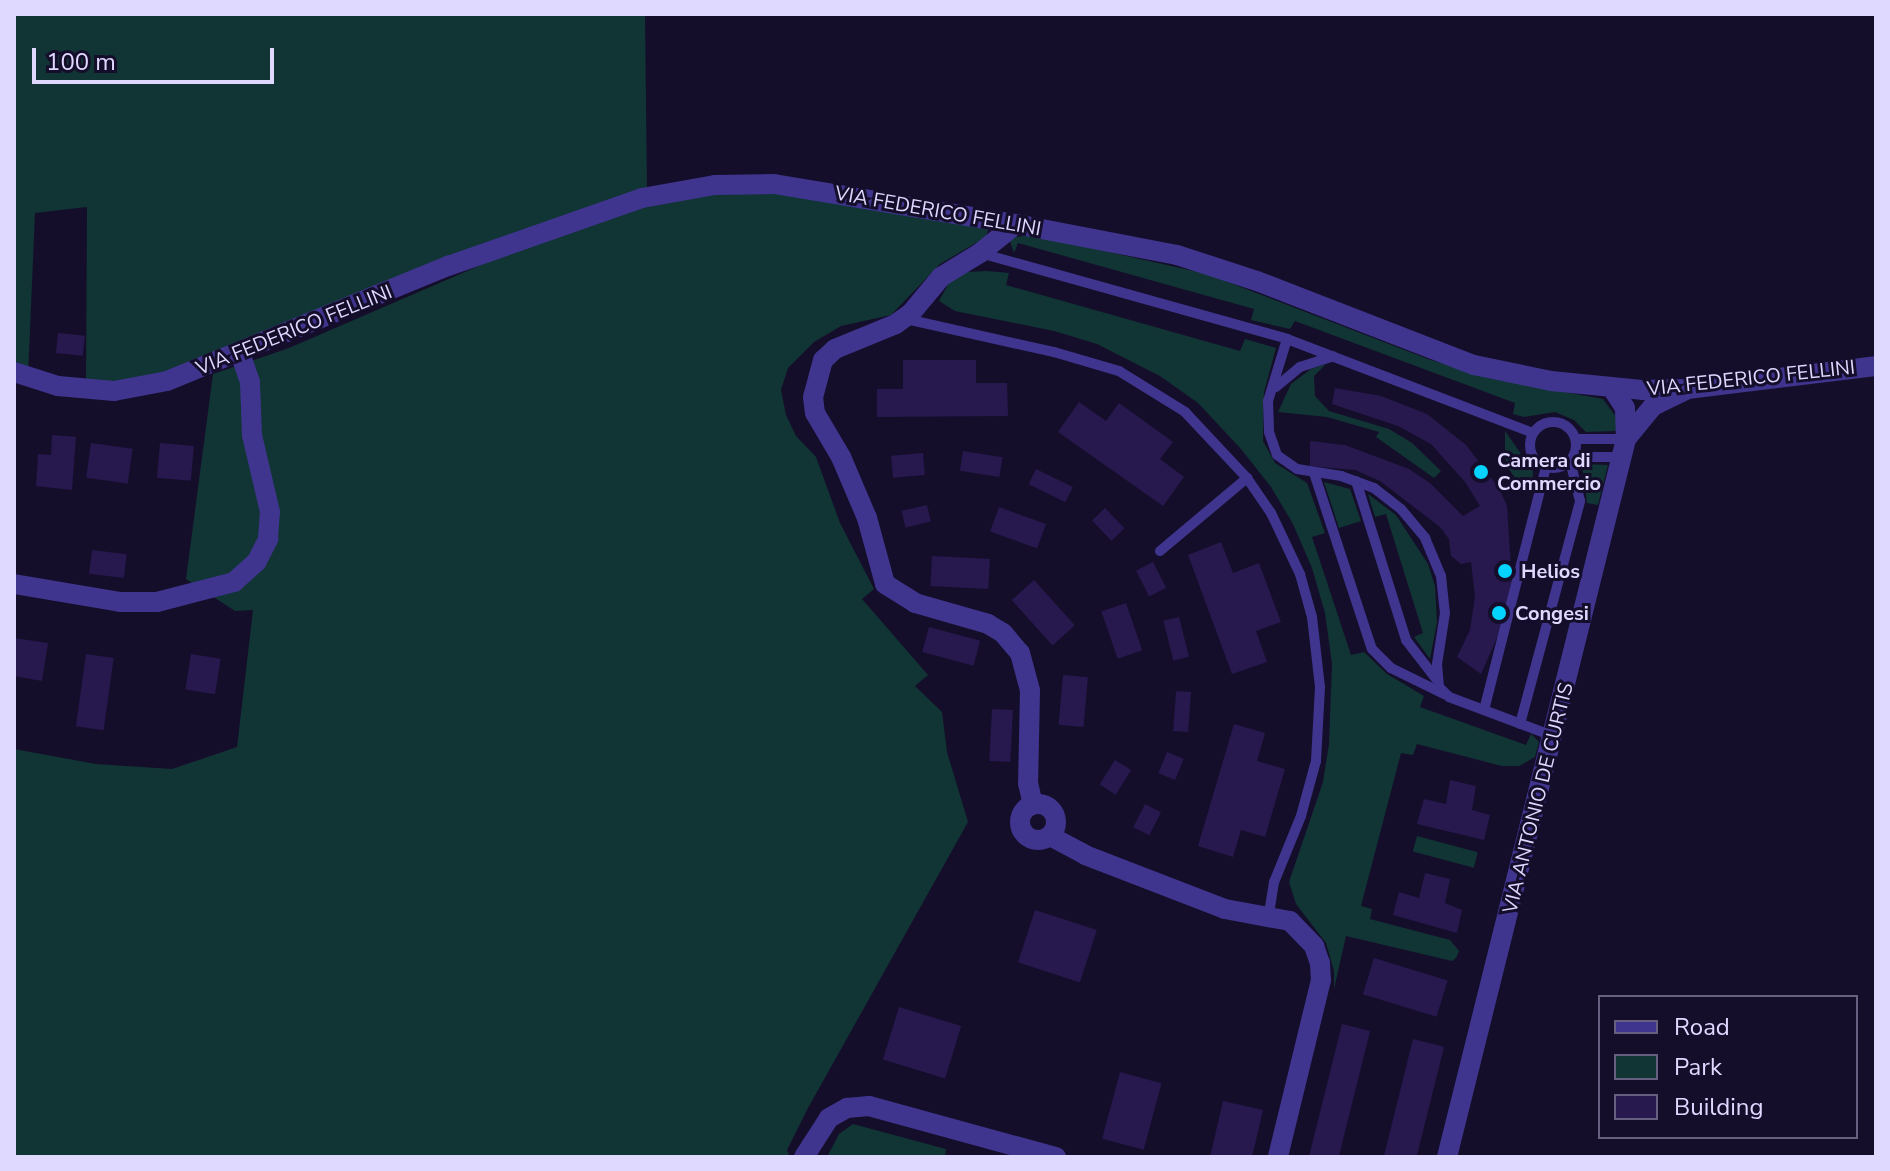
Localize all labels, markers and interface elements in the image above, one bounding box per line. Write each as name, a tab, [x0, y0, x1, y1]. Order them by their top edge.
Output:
scale bar	[36, 32, 278, 82]
text: 100 m	[46, 46, 116, 78]
street label: VIA FEDERICO FELLINI	[833, 181, 1043, 241]
street label: VIA FEDERICO FELLINI	[193, 280, 395, 380]
street label: VIA FEDERICO FELLINI	[1646, 355, 1856, 401]
place label: Camera di Commercio	[1497, 448, 1601, 495]
marker: Camera di Commercio	[1472, 463, 1490, 481]
place label: Helios	[1521, 559, 1580, 583]
marker: Helios	[1496, 562, 1514, 580]
place label: Congesi	[1515, 601, 1589, 625]
marker: Congesi	[1490, 604, 1508, 622]
street label: VIA ANTONIO DE CURTIS	[1498, 680, 1578, 916]
legend	[1598, 995, 1858, 1139]
text: Road	[1674, 1011, 1730, 1043]
text: Park	[1674, 1051, 1722, 1083]
text: Building	[1674, 1091, 1764, 1123]

